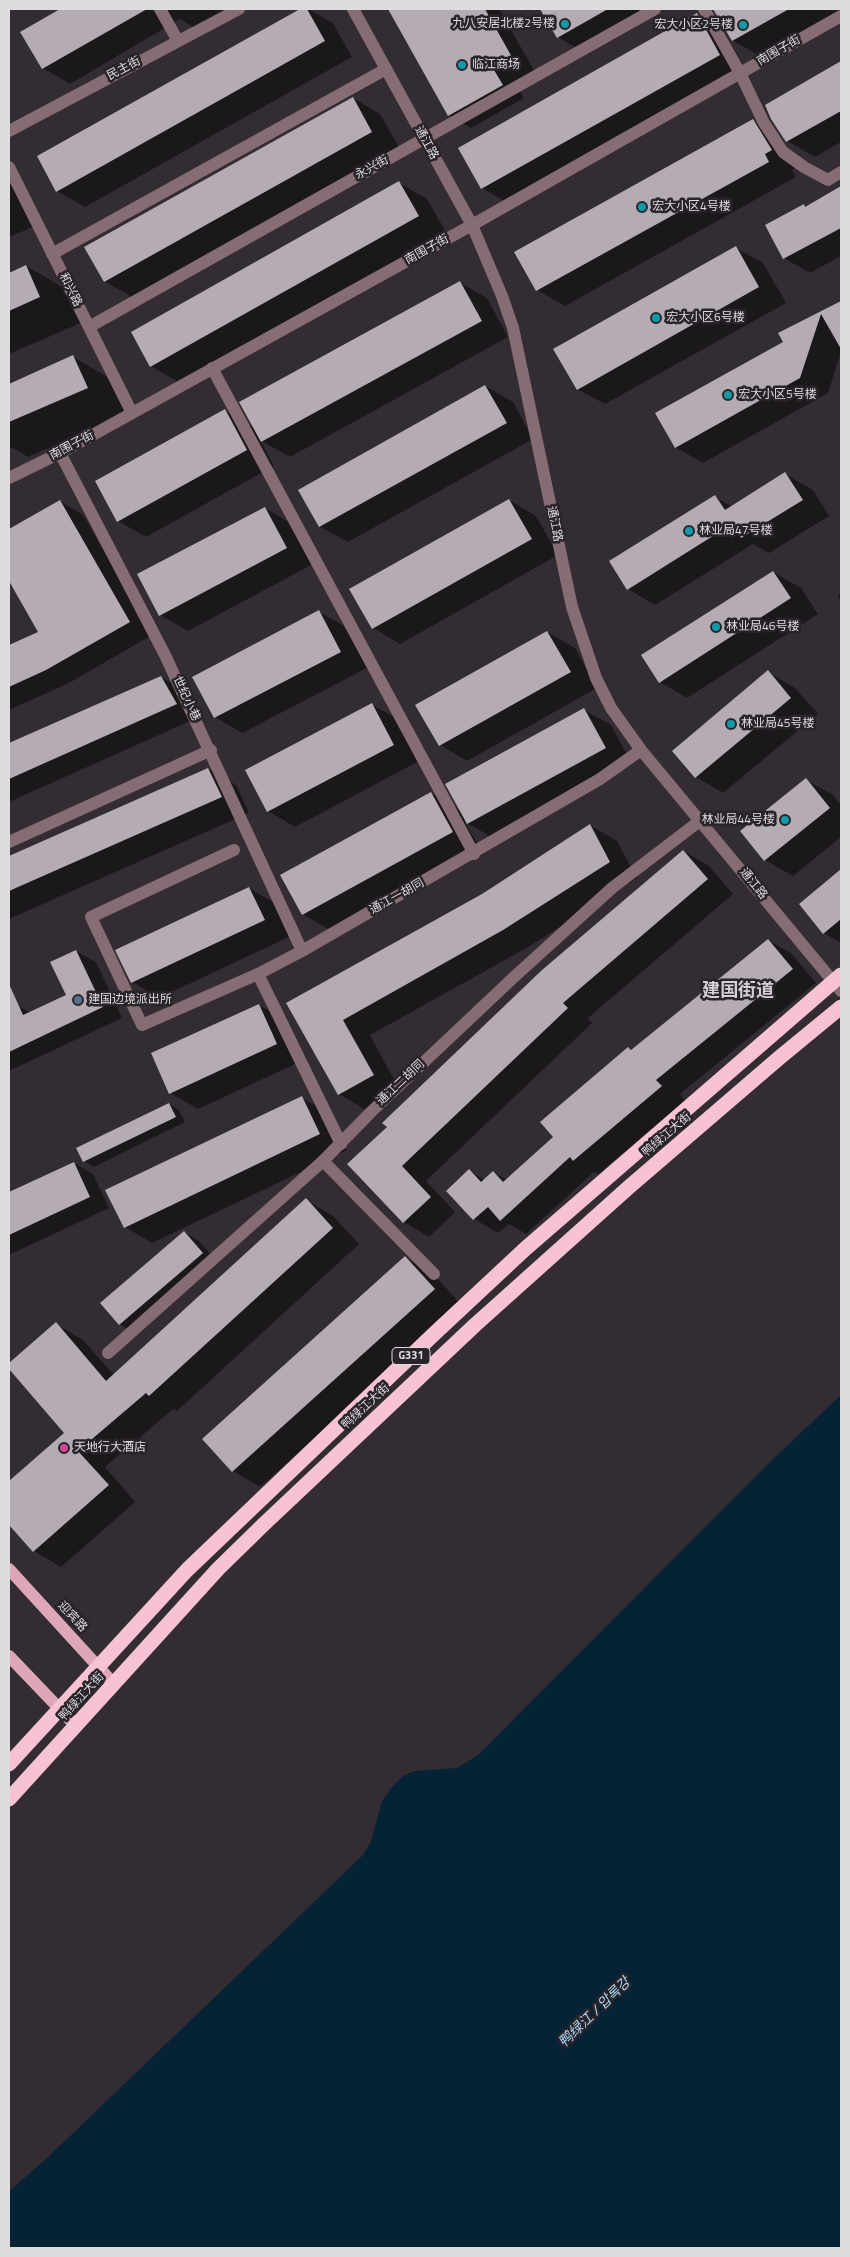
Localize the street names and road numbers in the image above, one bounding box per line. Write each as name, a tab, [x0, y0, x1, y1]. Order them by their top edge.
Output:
street label: 南围子街	[755, 33, 803, 69]
street label: 民主街	[105, 54, 143, 84]
street label: 通江路	[411, 124, 441, 162]
street label: 永兴街	[353, 153, 391, 183]
street label: 南围子街	[403, 232, 451, 268]
street label: 和兴路	[55, 271, 85, 309]
street label: 南围子街	[47, 428, 97, 464]
street label: 通江路	[543, 505, 565, 543]
street label: 世纪小巷	[169, 674, 203, 724]
street label: 通江路	[736, 865, 770, 903]
street label: 通江一胡同	[367, 876, 427, 918]
street label: 通江二胡同	[374, 1057, 428, 1109]
street label: 鸭绿江大街	[640, 1110, 694, 1160]
road number: G331	[392, 1348, 430, 1364]
street label: 鸭绿江大街	[339, 1381, 393, 1433]
street label: 迎宾路	[54, 1599, 90, 1635]
street label: 鸭绿江大街	[57, 1670, 107, 1724]

